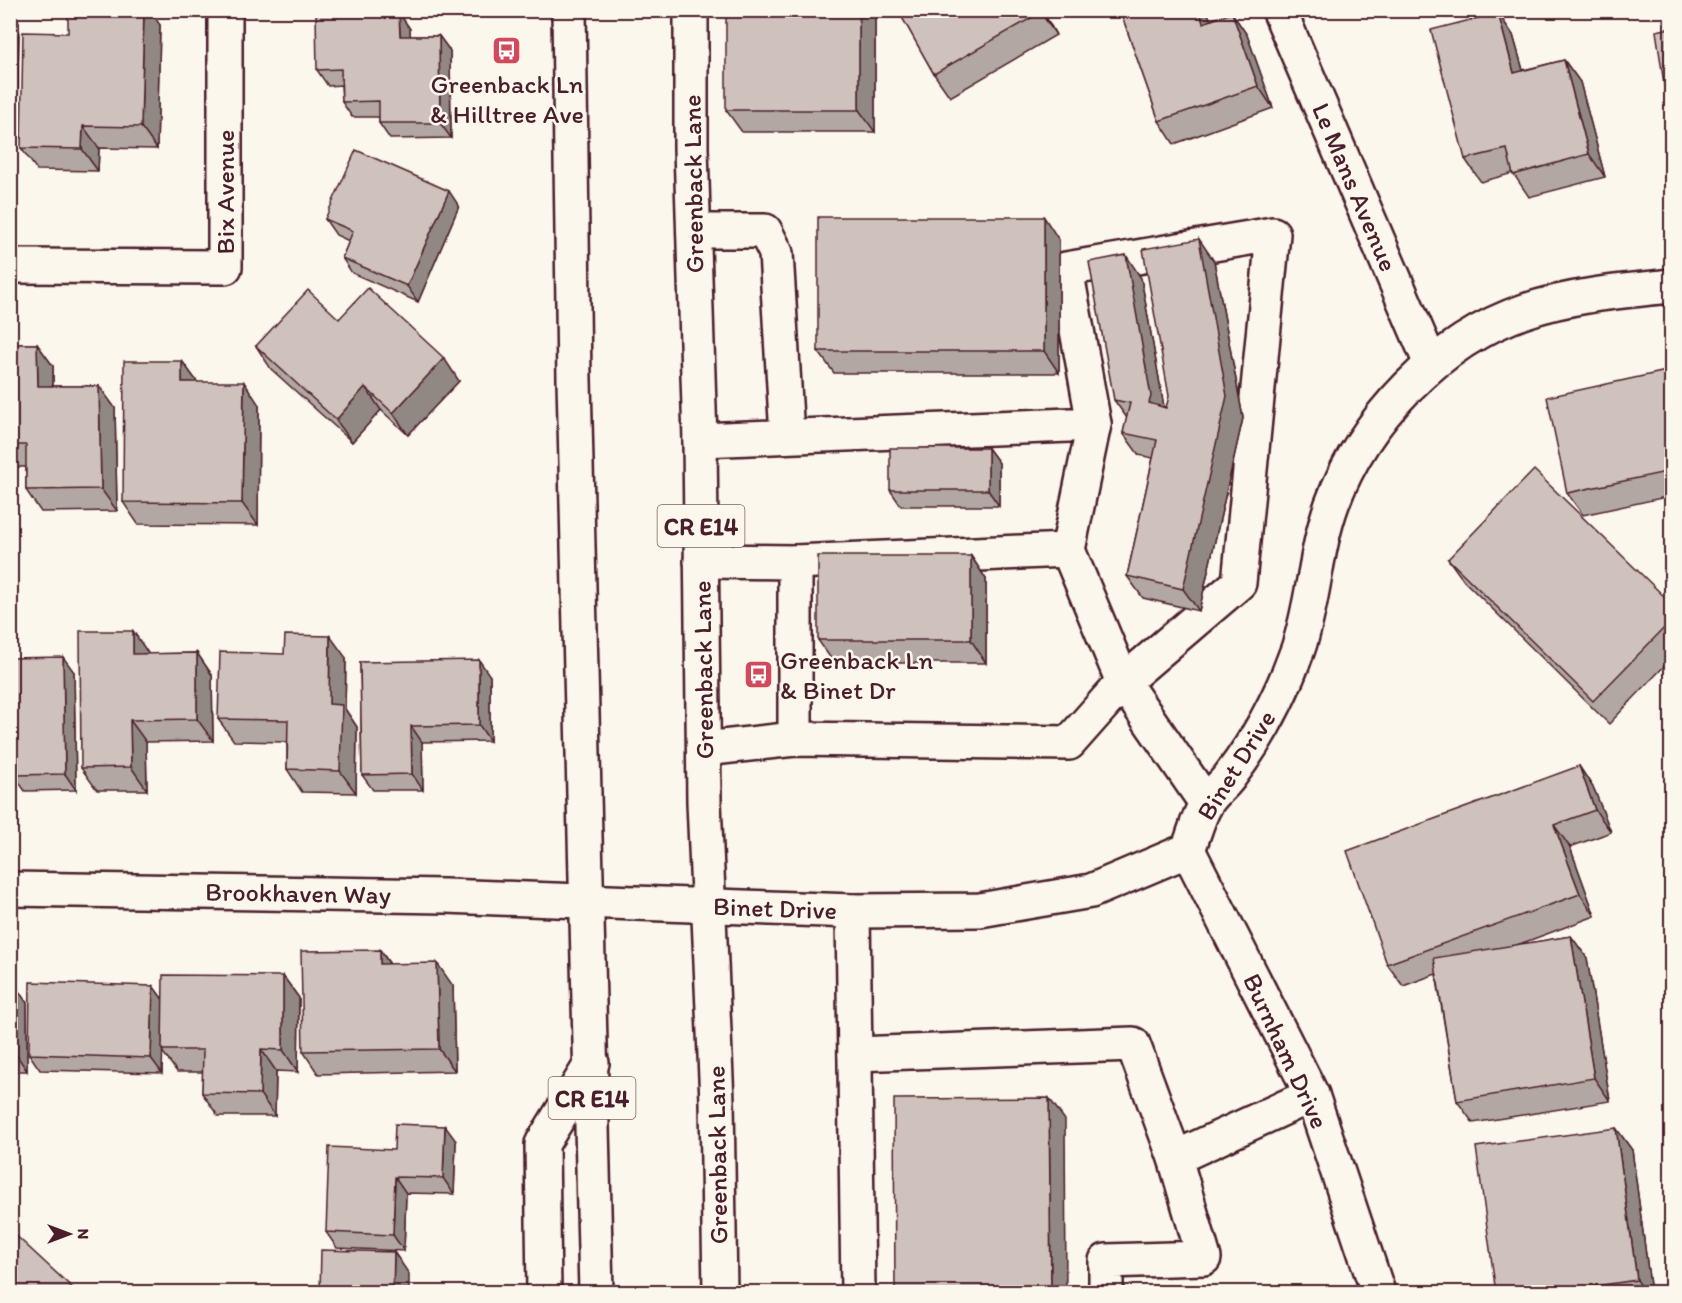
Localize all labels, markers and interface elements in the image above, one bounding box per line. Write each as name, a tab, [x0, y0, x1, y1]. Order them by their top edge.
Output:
bus stop icon: Greenback Ln & Hilltree Ave	[491, 34, 523, 66]
place label: Greenback Ln & Hilltree Ave	[430, 68, 584, 130]
street label: Greenback Lane	[675, 94, 711, 274]
street label: Le Mans Avenue	[1305, 98, 1405, 276]
street label: Bix Avenue	[209, 130, 241, 254]
road number: CR E14	[658, 505, 744, 547]
street label: Greenback Lane	[685, 580, 721, 760]
place label: Greenback Ln & Binet Dr	[780, 644, 933, 706]
bus stop icon: Greenback Ln & Binet Dr	[743, 659, 775, 691]
street label: Binet Drive	[1190, 704, 1282, 826]
street label: Brookhaven Way	[205, 875, 391, 911]
street label: Binet Drive	[713, 890, 837, 926]
street label: Burnham Drive	[1236, 968, 1336, 1134]
street label: Greenback Lane	[699, 1065, 735, 1245]
road number: CR E14	[548, 1077, 636, 1119]
north arrow	[39, 1204, 99, 1264]
text: N	[74, 1229, 93, 1239]

